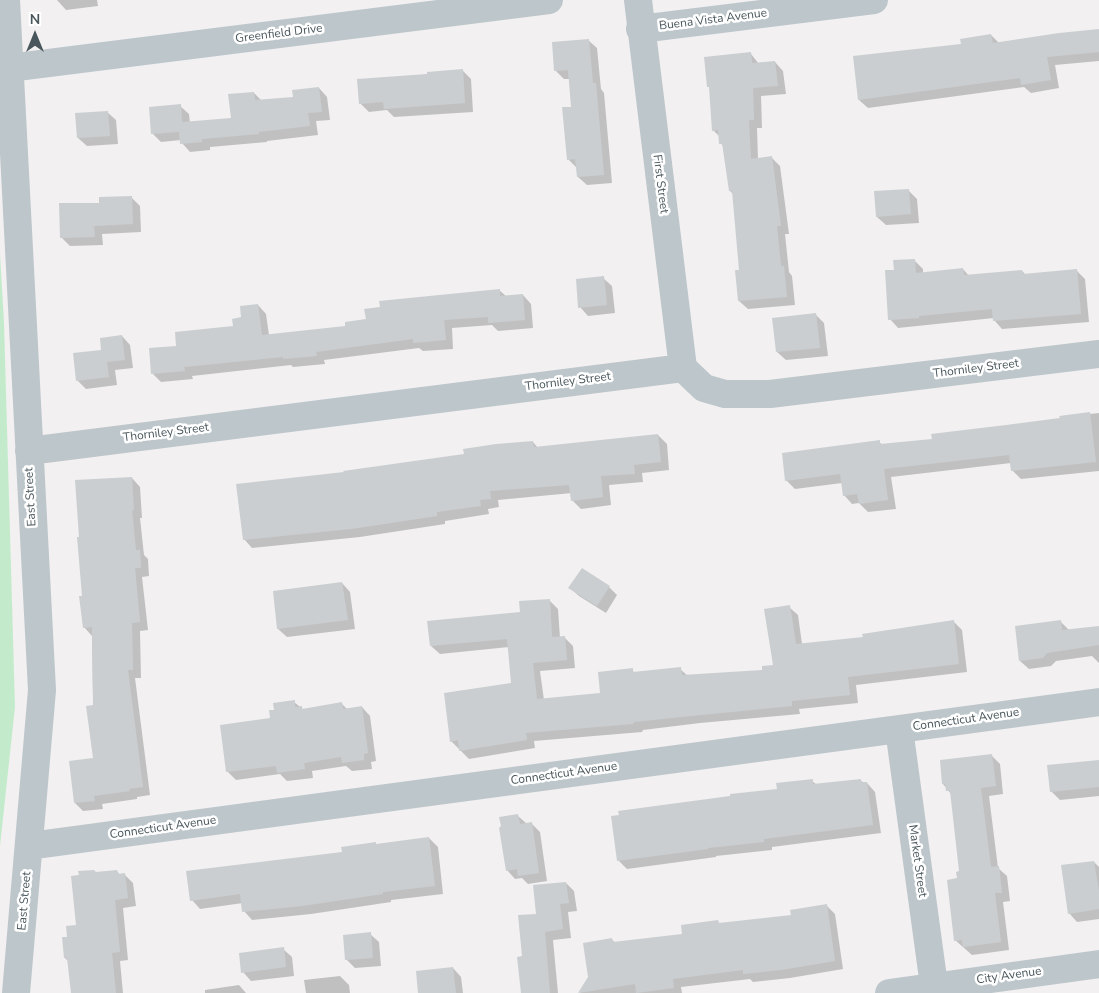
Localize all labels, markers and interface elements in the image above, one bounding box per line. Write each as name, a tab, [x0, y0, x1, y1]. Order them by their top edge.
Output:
street label: Buena Vista Avenue	[658, 6, 768, 34]
north arrow	[10, 10, 60, 60]
text: N	[30, 10, 40, 29]
street label: Greenfield Drive	[235, 22, 323, 46]
street label: First Street	[649, 154, 671, 214]
street label: Thorniley Street	[932, 357, 1020, 381]
street label: Thorniley Street	[524, 370, 612, 394]
street label: Thorniley Street	[122, 421, 210, 445]
street label: East Street	[22, 467, 40, 527]
street label: Connecticut Avenue	[912, 705, 1020, 735]
street label: Connecticut Avenue	[510, 759, 618, 789]
street label: Connecticut Avenue	[109, 813, 217, 843]
street label: Market Street	[905, 824, 929, 898]
street label: East Street	[15, 871, 35, 931]
street label: City Avenue	[976, 964, 1042, 988]

